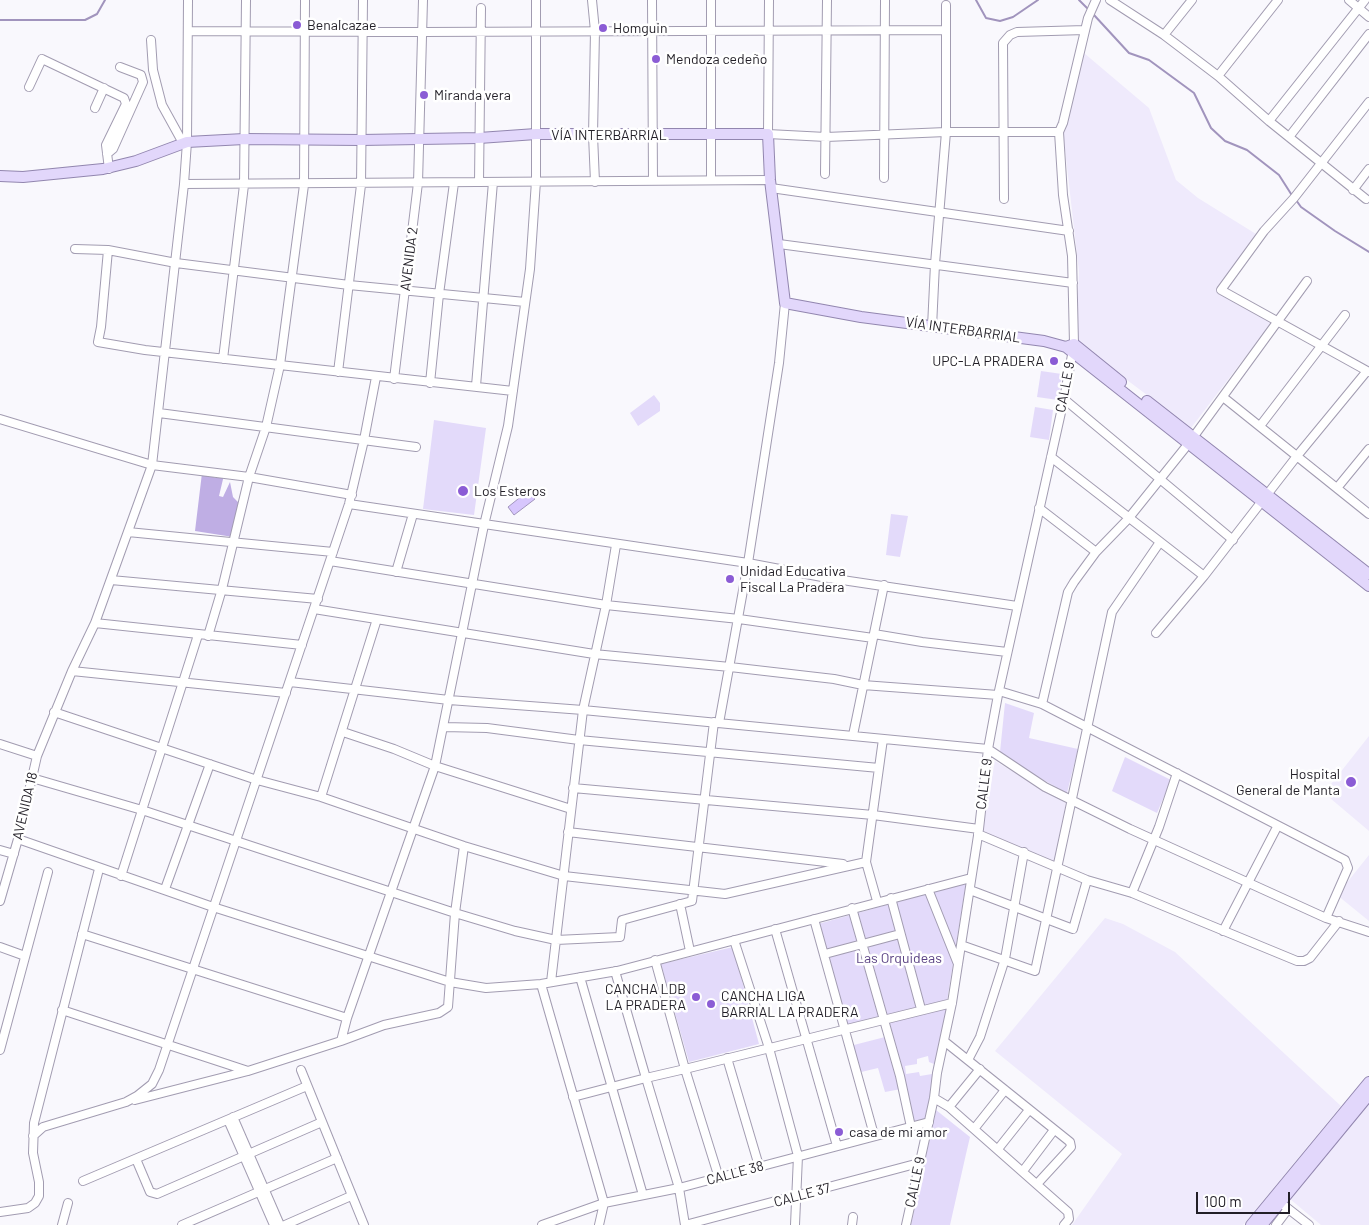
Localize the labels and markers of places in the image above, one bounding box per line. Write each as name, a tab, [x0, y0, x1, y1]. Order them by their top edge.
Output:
place label: Benalcazae	[307, 17, 376, 33]
marker: Benalcazae	[291, 19, 303, 31]
place label: Homguin	[613, 20, 667, 36]
marker: Homguin	[597, 22, 609, 34]
place label: Mendoza cedeño	[666, 51, 767, 67]
marker: Mendoza cedeño	[650, 53, 662, 65]
place label: Miranda vera	[434, 87, 511, 103]
marker: Miranda vera	[418, 89, 430, 101]
place label: UPC-LA PRADERA	[932, 353, 1044, 369]
marker: UPC-LA PRADERA	[1048, 355, 1060, 367]
place label: Los Esteros	[474, 483, 546, 499]
marker: Los Esteros	[456, 484, 470, 498]
place label: Unidad Educativa Fiscal La Pradera	[740, 563, 846, 596]
marker: Unidad Educativa Fiscal La Pradera	[724, 573, 736, 585]
place label: Hospital General de Manta	[1236, 766, 1340, 799]
marker: Hospital General de Manta	[1344, 775, 1358, 789]
place label: CANCHA LDB LA PRADERA	[605, 981, 686, 1014]
place label: CANCHA LIGA BARRIAL LA PRADERA	[721, 988, 858, 1020]
marker: CANCHA LDB LA PRADERA	[690, 991, 702, 1003]
marker: CANCHA LIGA BARRIAL LA PRADERA	[705, 998, 717, 1010]
place label: casa de mi amor	[849, 1124, 947, 1140]
marker: casa de mi amor	[833, 1126, 845, 1138]

